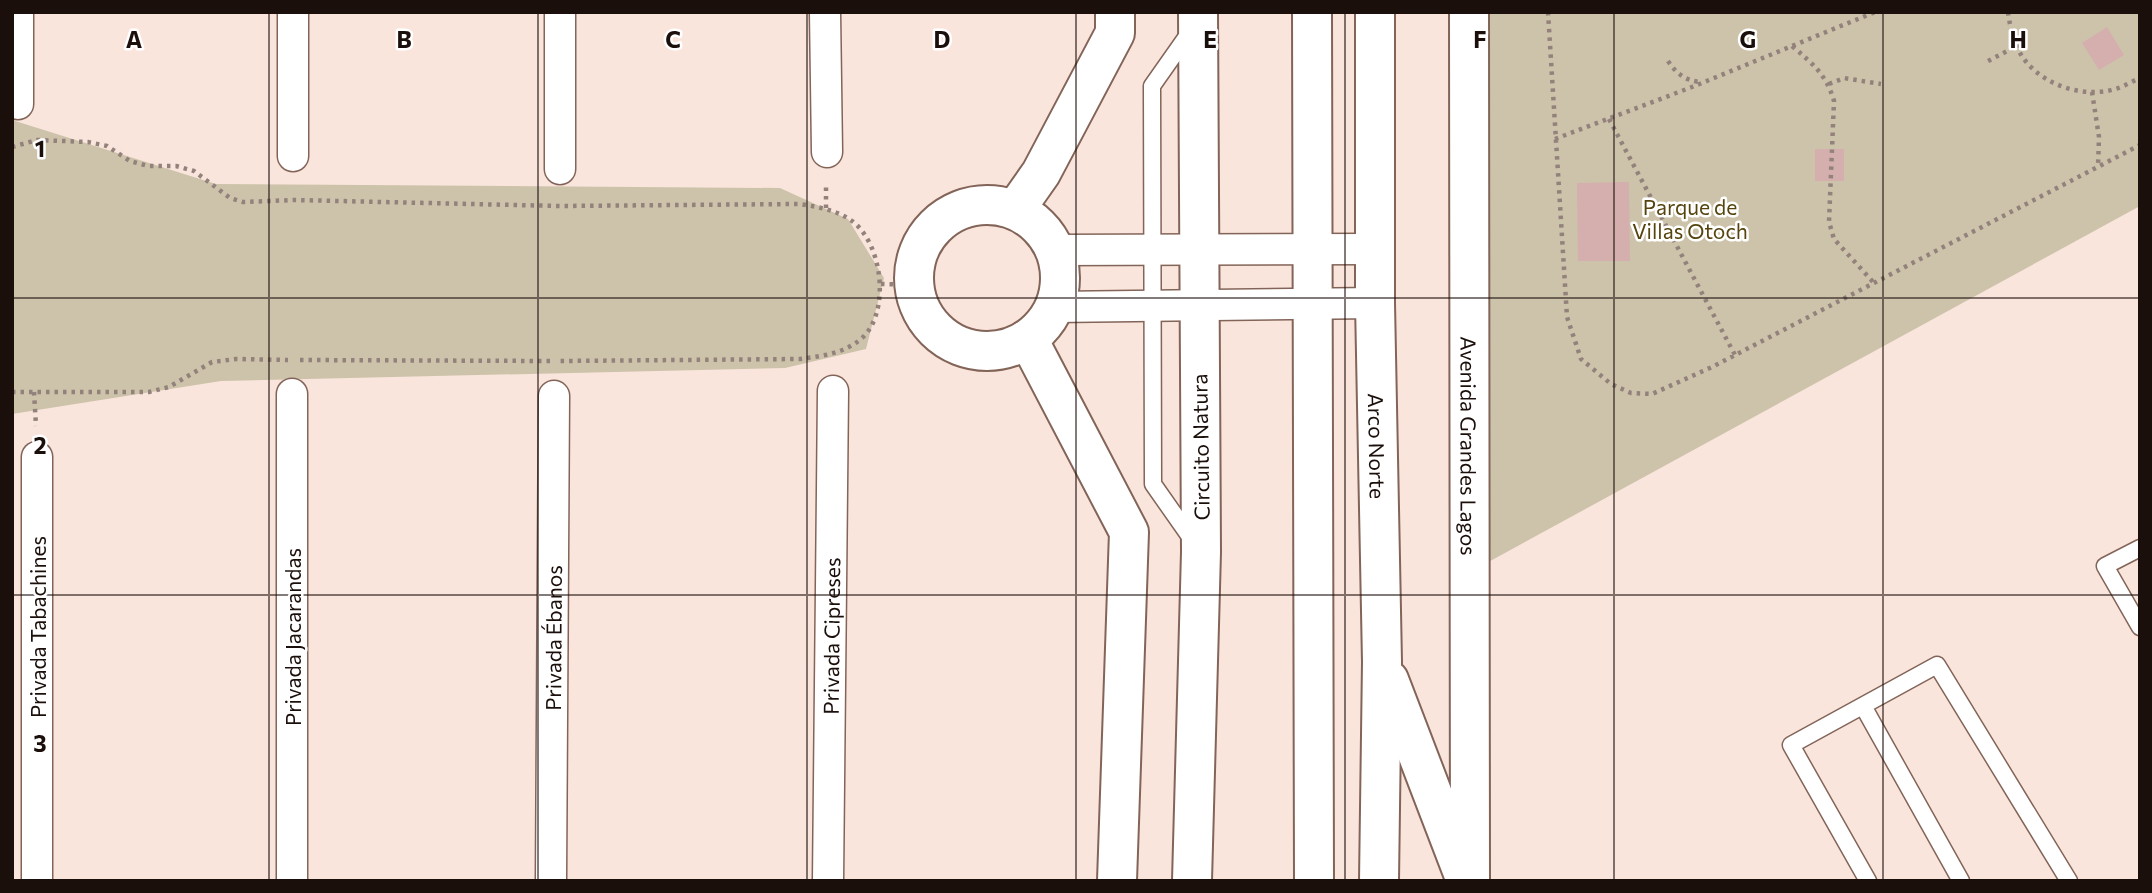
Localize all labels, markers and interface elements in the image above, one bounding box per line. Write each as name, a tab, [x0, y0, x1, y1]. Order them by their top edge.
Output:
text: A	[126, 25, 143, 53]
text: B	[396, 25, 412, 53]
text: C	[665, 25, 681, 53]
text: D	[934, 25, 951, 53]
text: E	[1203, 25, 1217, 53]
text: F	[1473, 25, 1487, 53]
text: G	[1740, 25, 1756, 53]
text: H	[2009, 25, 2027, 53]
text: 1	[35, 134, 45, 162]
park label: Parque de Villas Otoch	[1632, 194, 1748, 243]
street label: Avenida Grandes Lagos	[1457, 336, 1482, 556]
street label: Circuito Natura	[1186, 373, 1214, 521]
street label: Arco Norte	[1364, 393, 1391, 499]
text: 2	[33, 431, 47, 459]
street label: Privada Tabachines	[25, 536, 50, 718]
street label: Privada Jacarandas	[280, 548, 305, 726]
street label: Privada Cipreses	[817, 557, 844, 715]
street label: Privada Ébanos	[540, 565, 565, 711]
text: 3	[33, 729, 47, 757]

